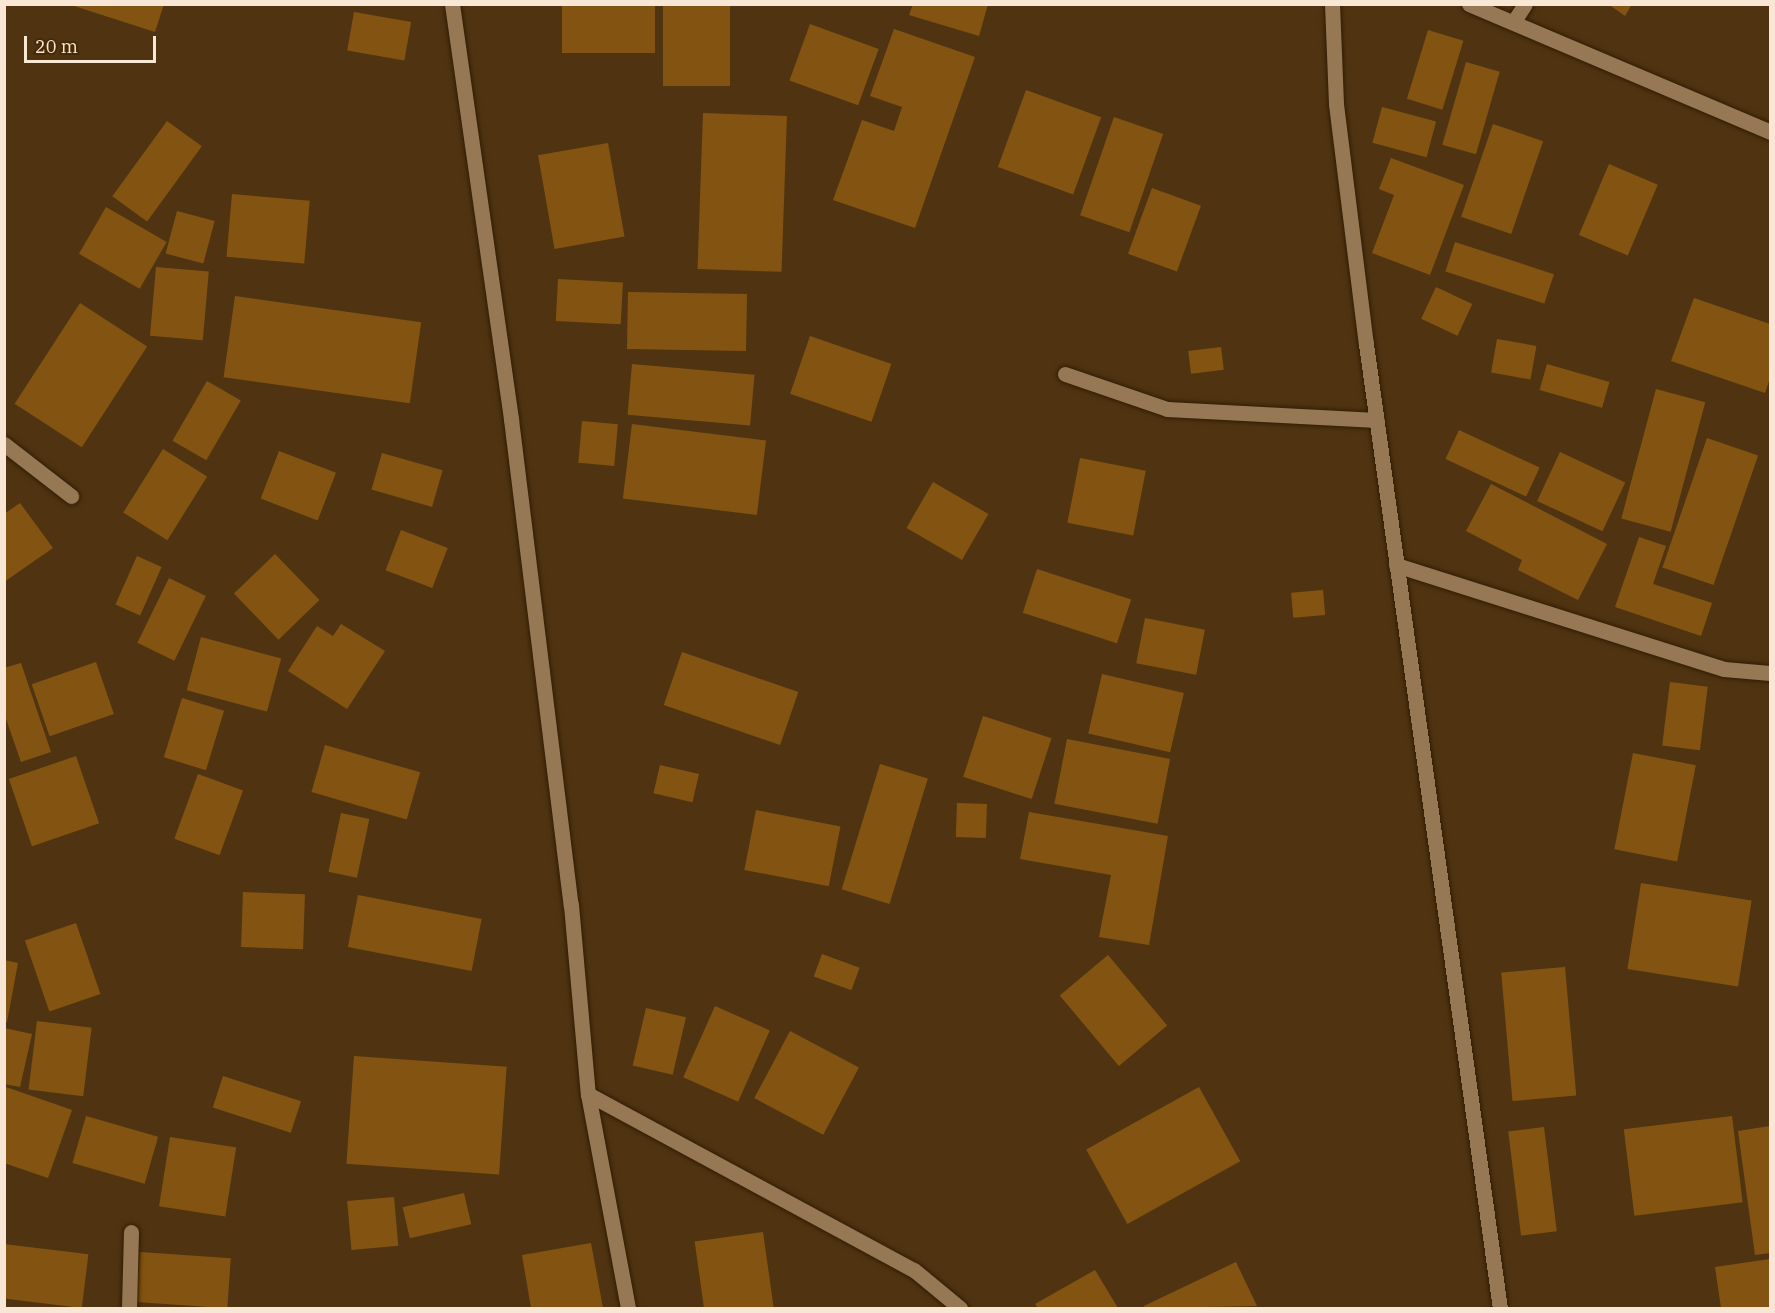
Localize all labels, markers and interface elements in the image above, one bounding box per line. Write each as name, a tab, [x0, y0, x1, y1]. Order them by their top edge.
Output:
scale bar	[27, 24, 159, 62]
text: 20 m	[35, 35, 78, 58]

